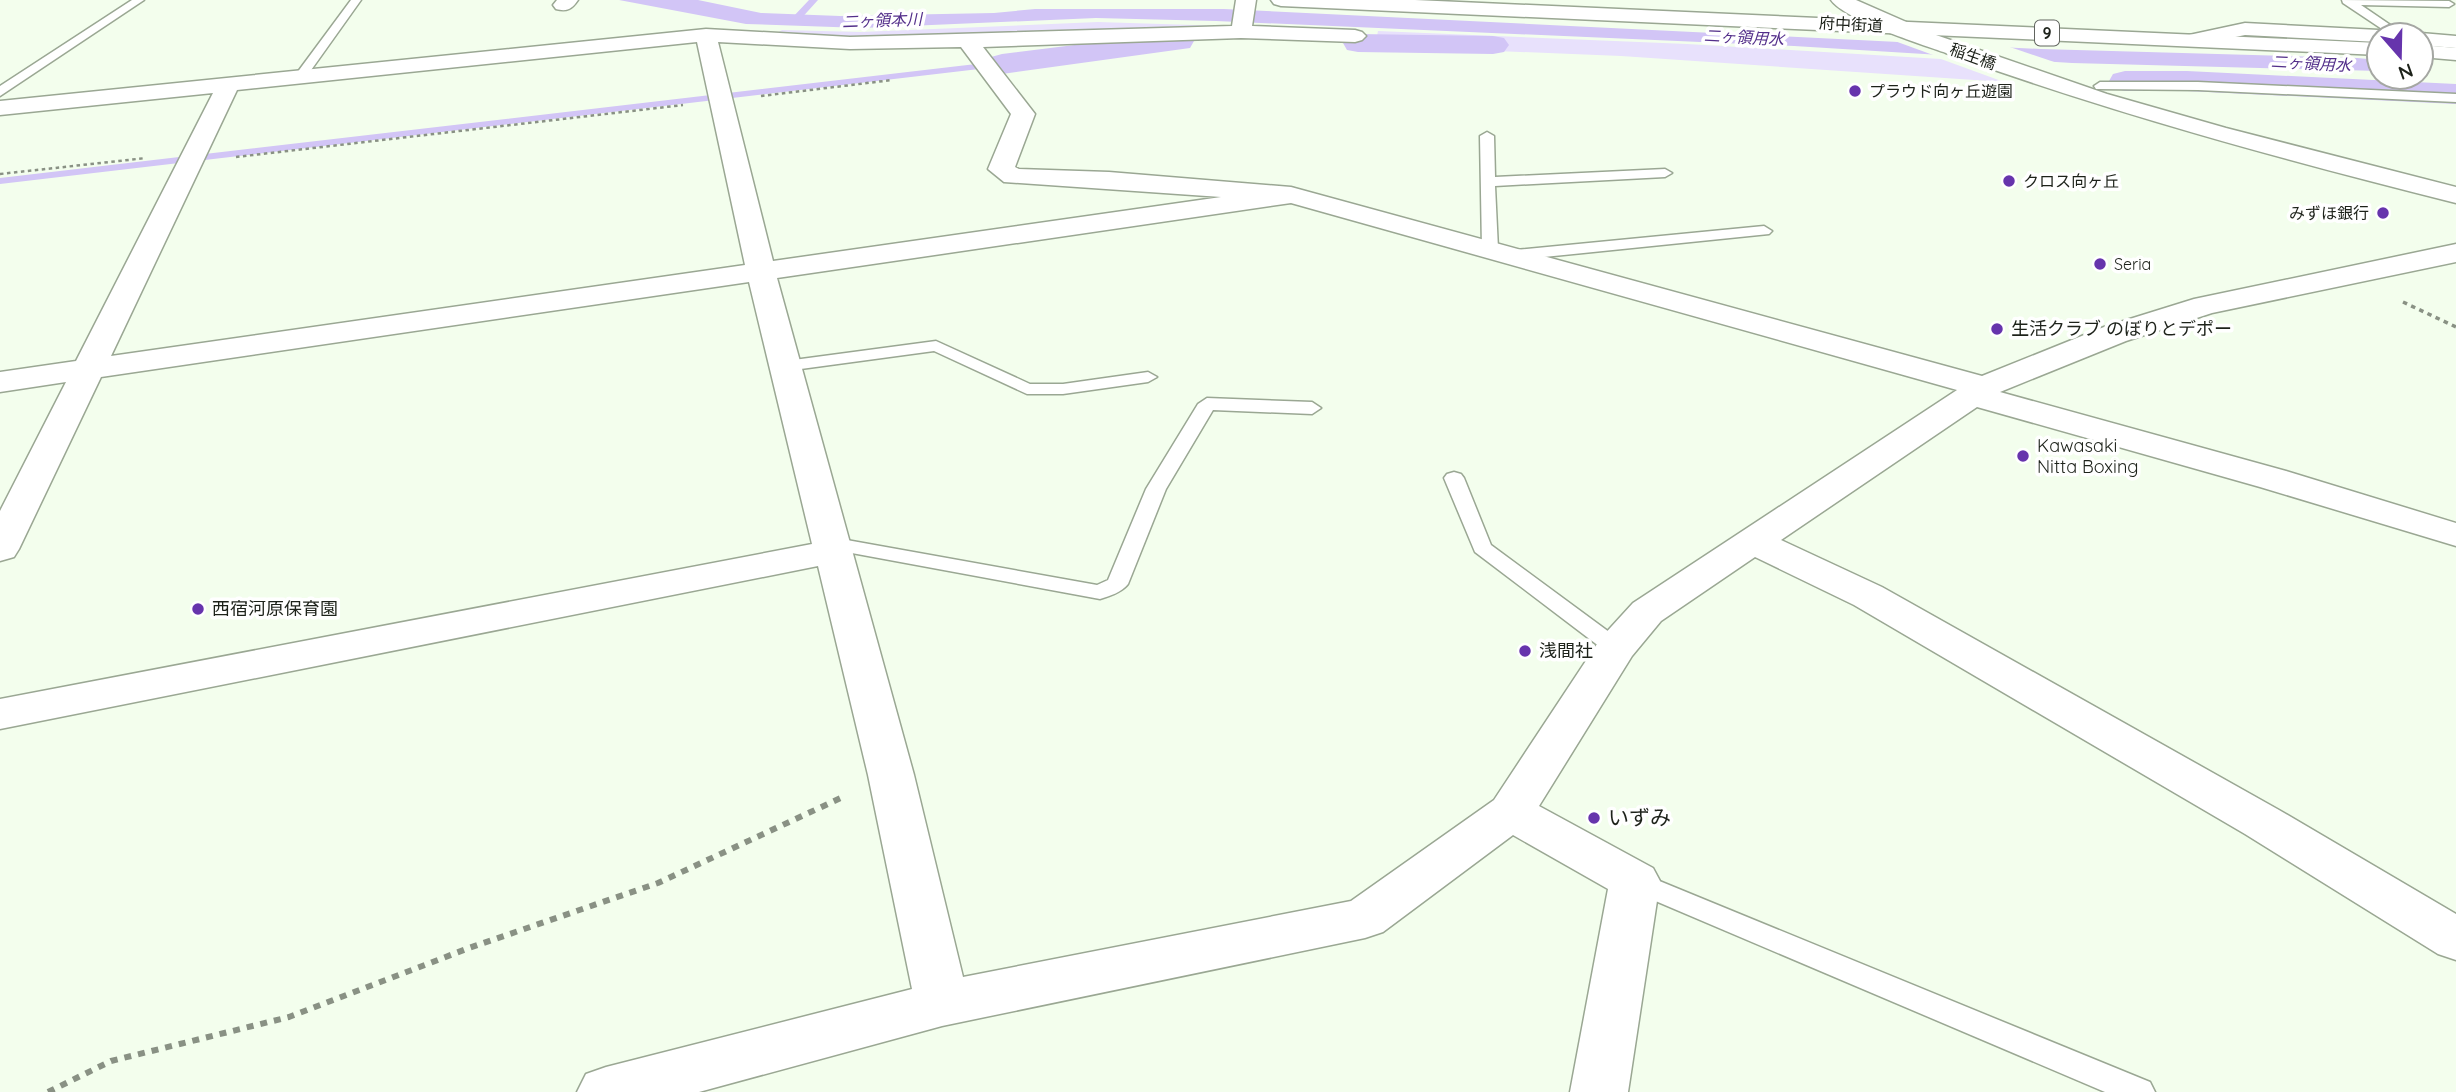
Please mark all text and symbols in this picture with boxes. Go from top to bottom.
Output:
water label: 二ヶ領本川 [842,9,924,31]
street label: 府中街道 [1819,12,1883,36]
road number: 9 [2035,20,2059,46]
north arrow [2365,21,2435,91]
water label: 二ヶ領用水 [1704,25,1786,49]
street label: 稲生橋 [1947,38,1999,74]
water label: 二ヶ領用水 [2271,51,2353,75]
text: N [2395,58,2416,86]
place label: プラウド向ヶ丘遊園 [1869,81,2013,101]
marker: プラウド向ヶ丘遊園 [1847,83,1863,99]
place label: クロス向ヶ丘 [2023,171,2119,191]
marker: クロス向ヶ丘 [2001,173,2017,189]
place label: みずほ銀行 [2289,203,2369,223]
marker: みずほ銀行 [2375,205,2391,221]
place label: Seria [2114,254,2151,274]
marker: Seria [2092,256,2108,272]
place label: 生活クラブ のぼりとデポー [2011,317,2232,340]
marker: 生活クラブ のぼりとデポー [1989,321,2005,337]
place label: Kawasaki Nitta Boxing [2037,434,2139,478]
marker: Kawasaki Nitta Boxing [2015,448,2031,464]
place label: 西宿河原保育園 [212,597,338,620]
marker: 西宿河原保育園 [190,601,206,617]
place label: 浅間社 [1539,639,1593,662]
marker: 浅間社 [1517,643,1533,659]
place label: いずみ [1608,804,1671,830]
marker: いずみ [1586,810,1602,826]

